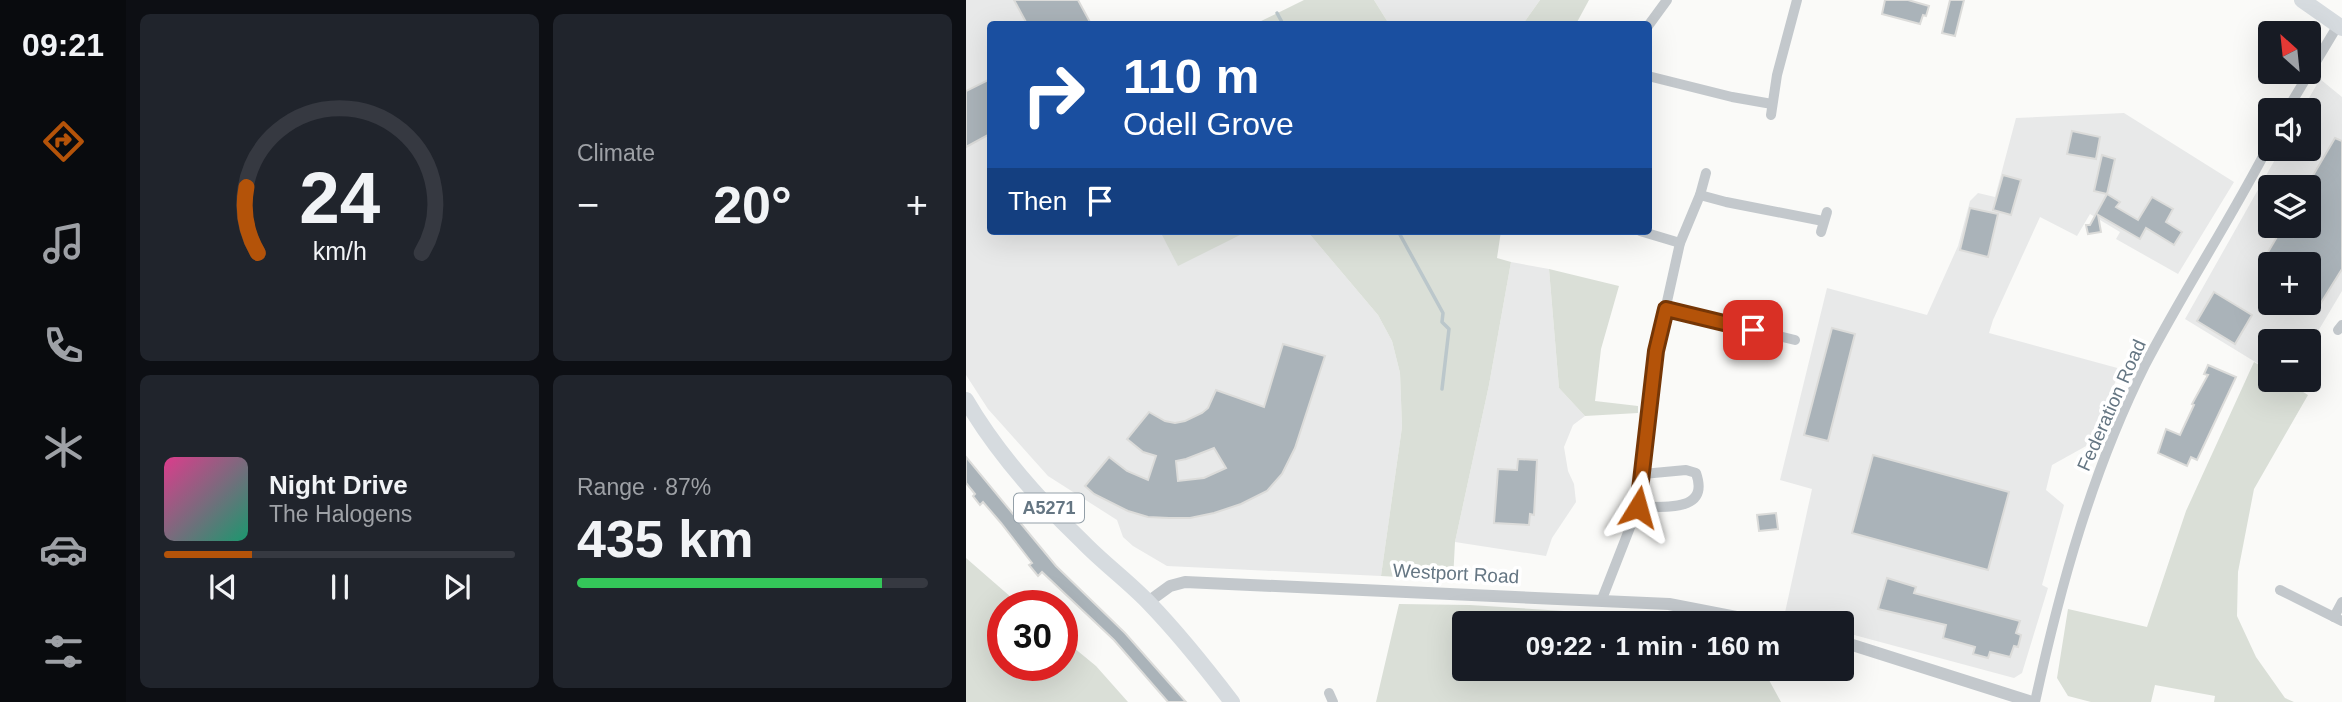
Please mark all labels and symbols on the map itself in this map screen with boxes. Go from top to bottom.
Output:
north arrow [2258,21,2320,84]
pin [1723,300,1783,360]
street label: Federation Road [2073,336,2150,474]
position arrow [1601,470,1675,544]
road number: A5271 [1014,494,1084,522]
street label: Westport Road [1392,560,1520,587]
speed limit sign: 30 [987,590,1078,681]

